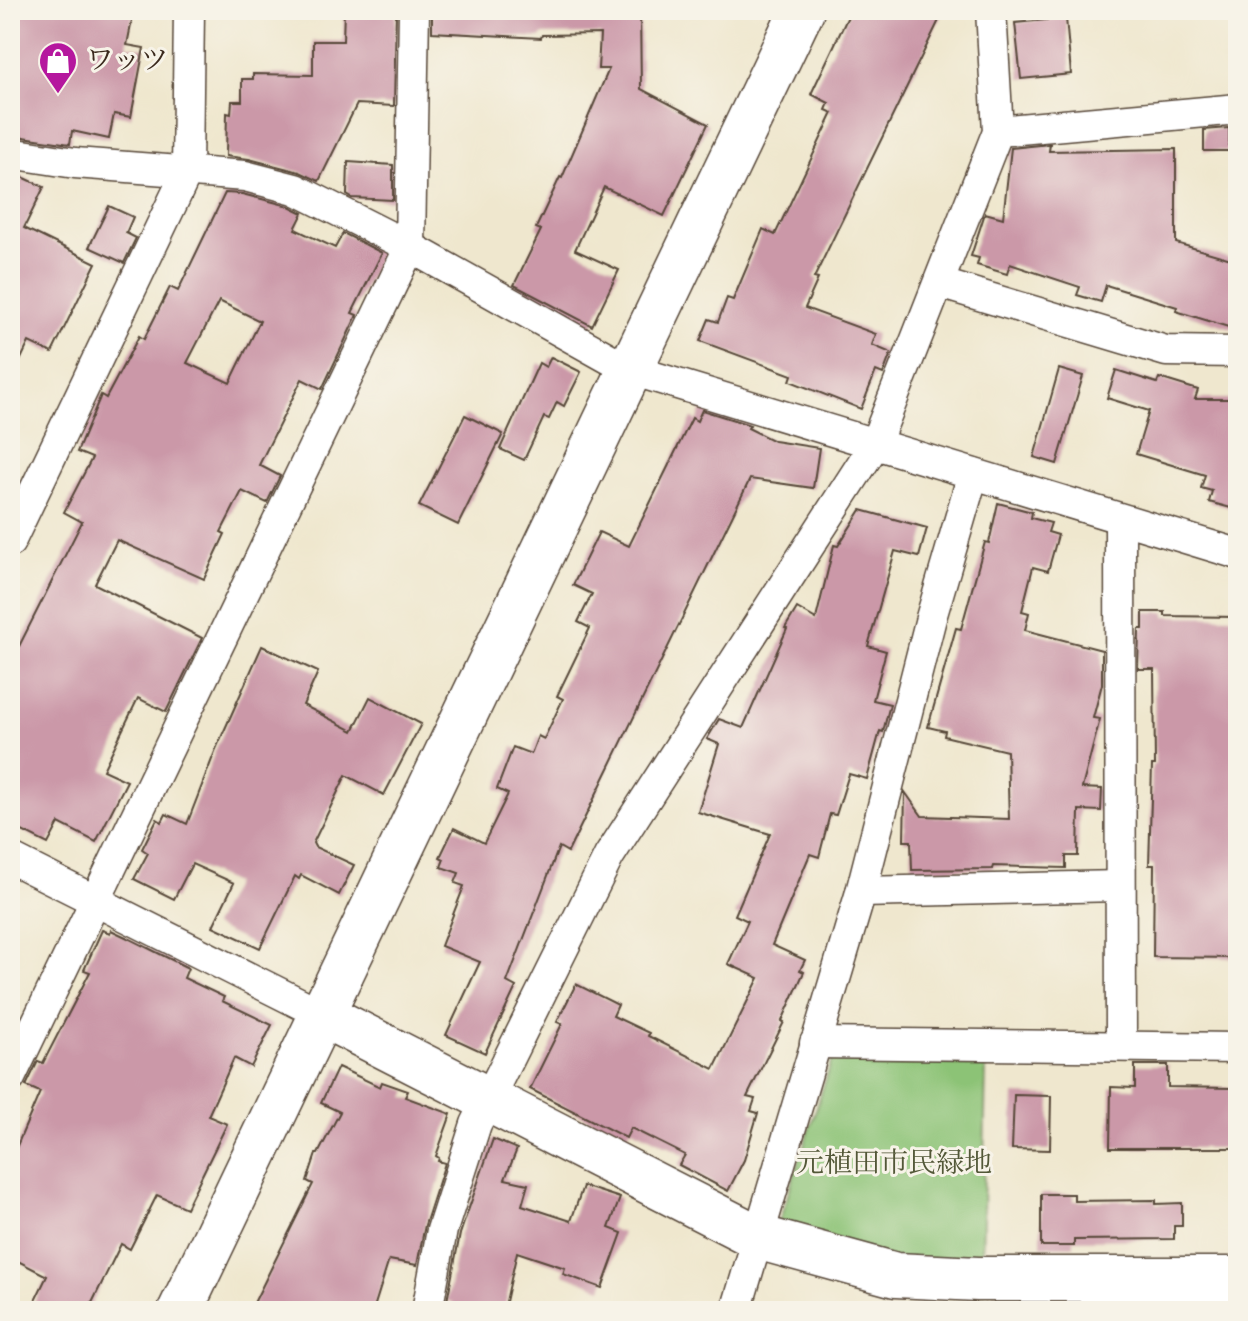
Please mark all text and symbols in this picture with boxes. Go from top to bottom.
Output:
shop icon: ワッツ [37,40,79,95]
place label: ワッツ [86,42,169,81]
park label: 元植田市民緑地 [796,1145,992,1184]

